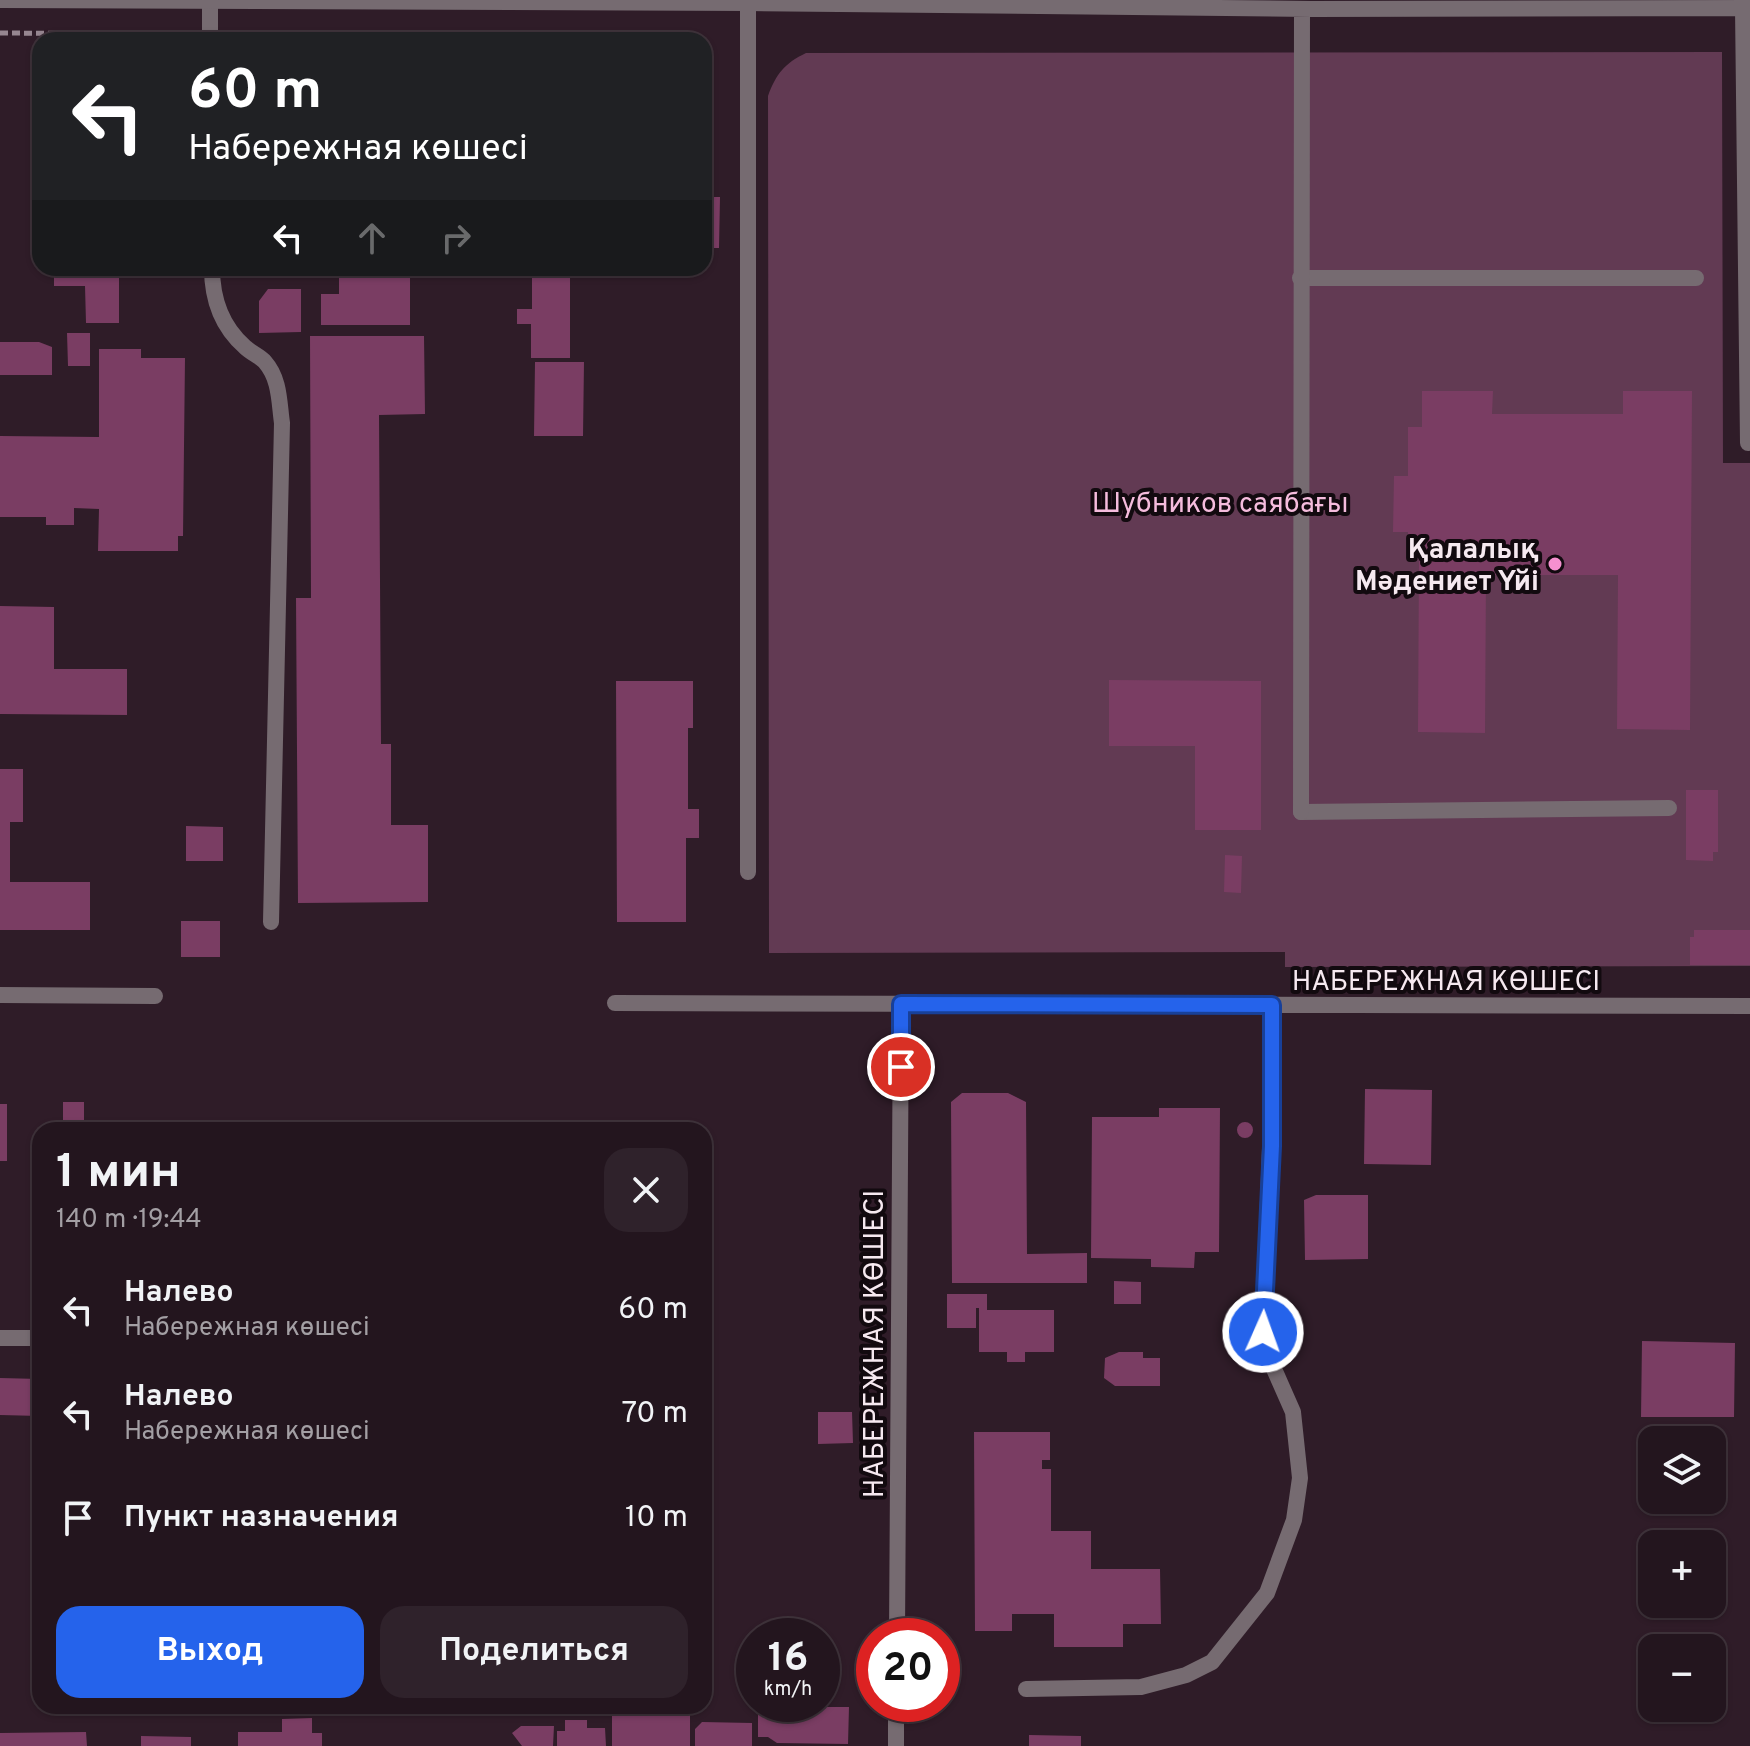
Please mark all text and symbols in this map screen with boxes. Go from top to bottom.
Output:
text: 60 m [188,58,322,128]
icon: left [56,64,160,168]
text: Набережная көшесі [188,127,528,173]
icon: left [266,216,310,260]
icon: ahead [350,216,394,260]
icon: right [434,216,478,260]
park label: Шубников саябағы [1092,487,1348,523]
place label: Қалалық Мәдениет Үйі [1355,533,1539,601]
marker: Қалалық Мәдениет Үйі [1546,555,1564,573]
street label: НАБЕРЕЖНАЯ КӨШЕСІ [1292,965,1600,1001]
pin [867,1033,935,1101]
icon: arrive [879,1045,923,1089]
text: 1 мин [56,1144,181,1204]
button: close [604,1148,688,1232]
street label: НАБЕРЕЖНАЯ КӨШЕСІ [858,1190,894,1498]
text: 140 m · 19:44 [56,1204,202,1237]
text: Налево [124,1275,233,1312]
icon: left [56,1288,100,1332]
position arrow [1221,1290,1305,1374]
text: 60 m [618,1292,688,1329]
text: Набережная көшесі [124,1312,370,1345]
text: Налево [124,1379,233,1416]
icon: left [56,1392,100,1436]
text: 70 m [622,1396,688,1433]
text: Набережная көшесі [124,1416,370,1449]
map controls [1638,1426,1726,1722]
button: layers [1638,1426,1726,1514]
icon: arrive [56,1496,100,1540]
text: Пункт назначения [124,1500,398,1537]
text: 10 m [625,1500,688,1537]
button: + [1638,1530,1726,1618]
button: Выход [56,1606,364,1698]
button: Поделиться [380,1606,688,1698]
speed limit sign: 20 [856,1618,960,1722]
button: − [1638,1634,1726,1722]
text: 16 [768,1635,808,1685]
text: km/h [764,1677,812,1703]

